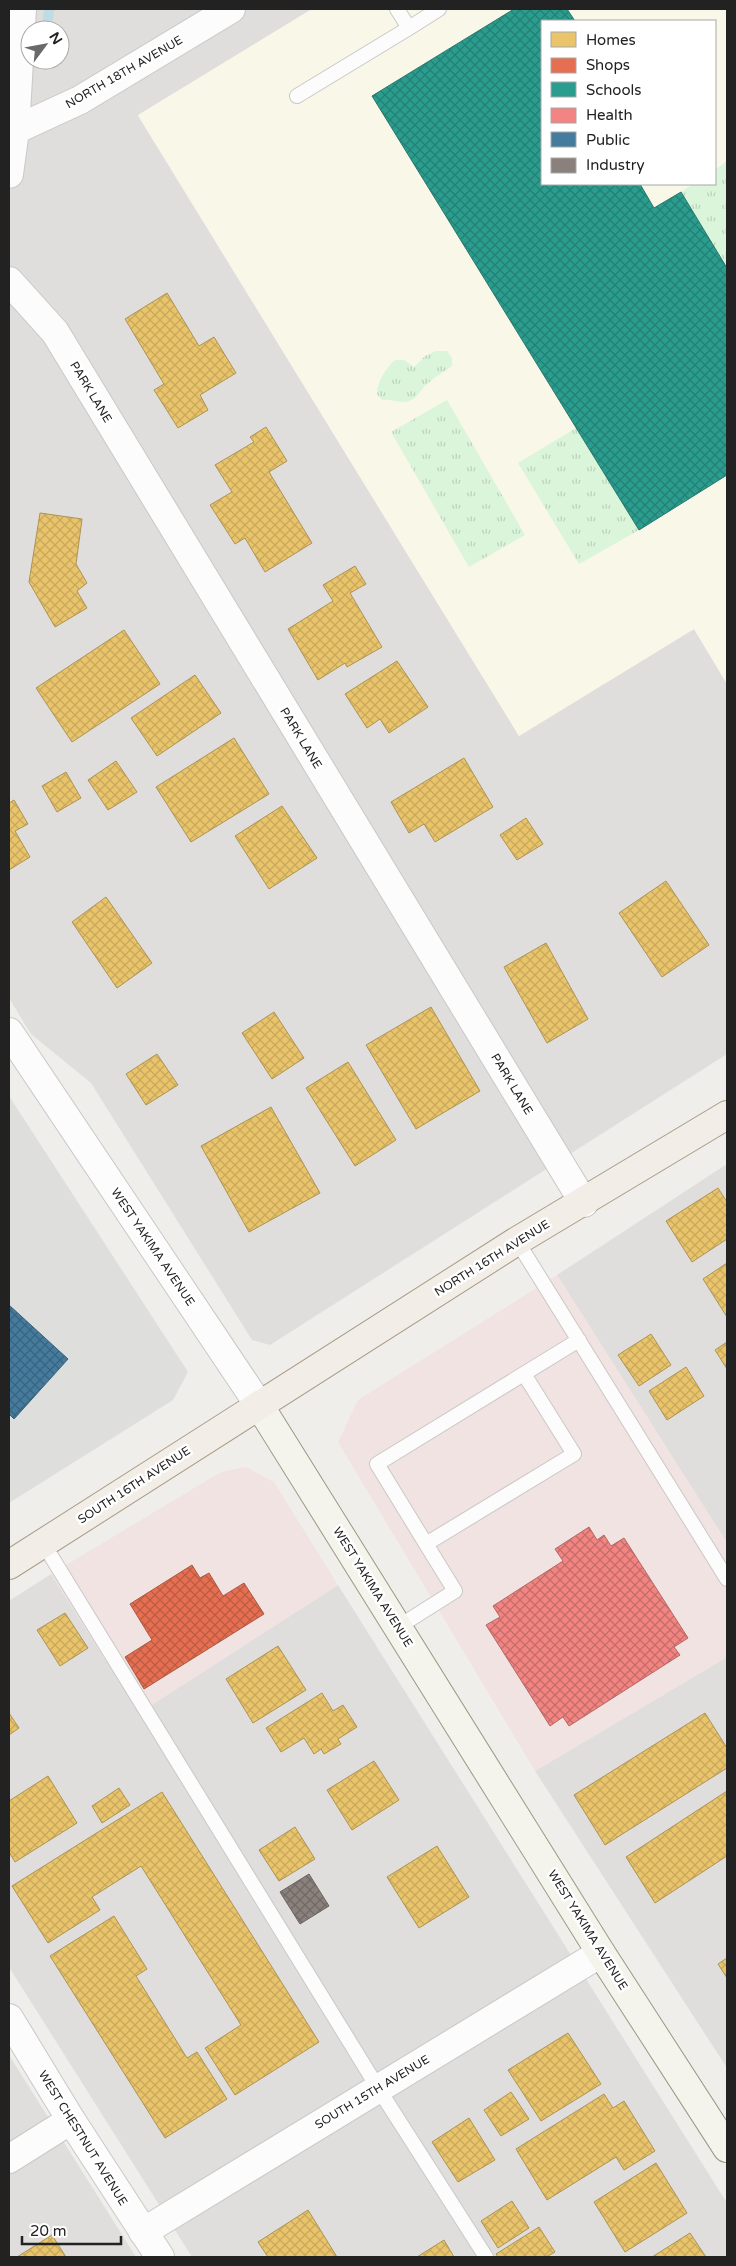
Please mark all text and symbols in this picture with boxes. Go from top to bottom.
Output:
north arrow [20,20,70,70]
legend [541,20,716,185]
text: N [45,29,66,48]
text: Homes [586,31,636,49]
street label: NORTH 18TH AVENUE [63,33,185,111]
text: Shops [586,56,630,74]
text: Schools [586,81,642,99]
text: Health [586,106,633,124]
text: Public [586,131,630,149]
text: Industry [586,156,645,174]
street label: PARK LANE [67,359,115,426]
street label: PARK LANE [277,705,325,772]
street label: PARK LANE [488,1051,536,1118]
street label: WEST YAKIMA AVENUE [108,1185,198,1309]
street label: NORTH 16TH AVENUE [432,1217,552,1299]
street label: SOUTH 16TH AVENUE [75,1443,193,1527]
street label: WEST YAKIMA AVENUE [330,1524,416,1650]
street label: WEST YAKIMA AVENUE [545,1867,631,1993]
street label: SOUTH 15TH AVENUE [312,2052,432,2132]
street label: WEST CHESTNUT AVENUE [36,2068,131,2208]
scale bar [22,2214,121,2246]
text: 20 m [30,2222,67,2240]

